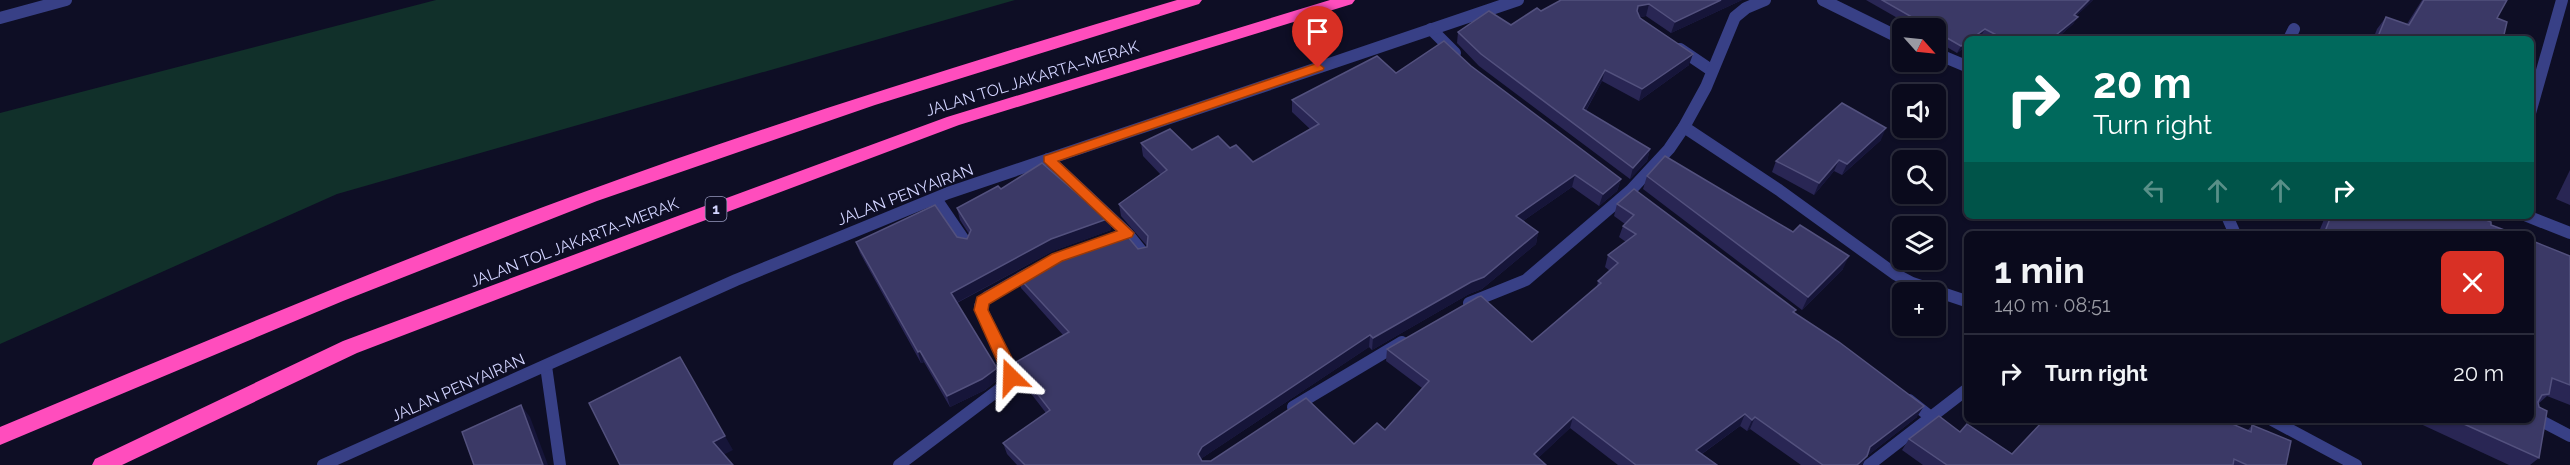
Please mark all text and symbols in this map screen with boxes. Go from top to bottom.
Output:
pin [1292,6,1343,68]
icon: arrive [1301,15,1334,48]
north arrow [1892,18,1946,72]
map controls [1892,18,1946,336]
street label: JALAN TOL JAKARTA–MERAK [923,37,1142,120]
text: 20 m [2093,59,2192,108]
icon: right [1994,60,2072,138]
button: sound [1892,84,1946,138]
text: Turn right [2093,109,2212,140]
button: search [1892,150,1946,204]
street label: JALAN PENYAIRAN [834,160,976,229]
icon: left [2138,174,2171,207]
icon: ahead [2201,174,2234,207]
icon: ahead [2264,174,2297,207]
icon: right [2327,174,2360,207]
street label: JALAN TOL JAKARTA–MERAK [467,194,682,291]
road number: 1 [706,197,726,221]
button: layers [1892,216,1946,270]
text: 1 min [1994,249,2085,291]
button: close [2441,251,2504,314]
button: + [1892,282,1946,336]
text: 140 m · 08:51 [1994,293,2111,317]
position arrow [979,345,1043,409]
street label: JALAN PENYAIRAN [388,349,528,425]
icon: right [1994,357,2027,390]
text: Turn right [2045,360,2148,386]
text: 20 m [2453,360,2504,386]

